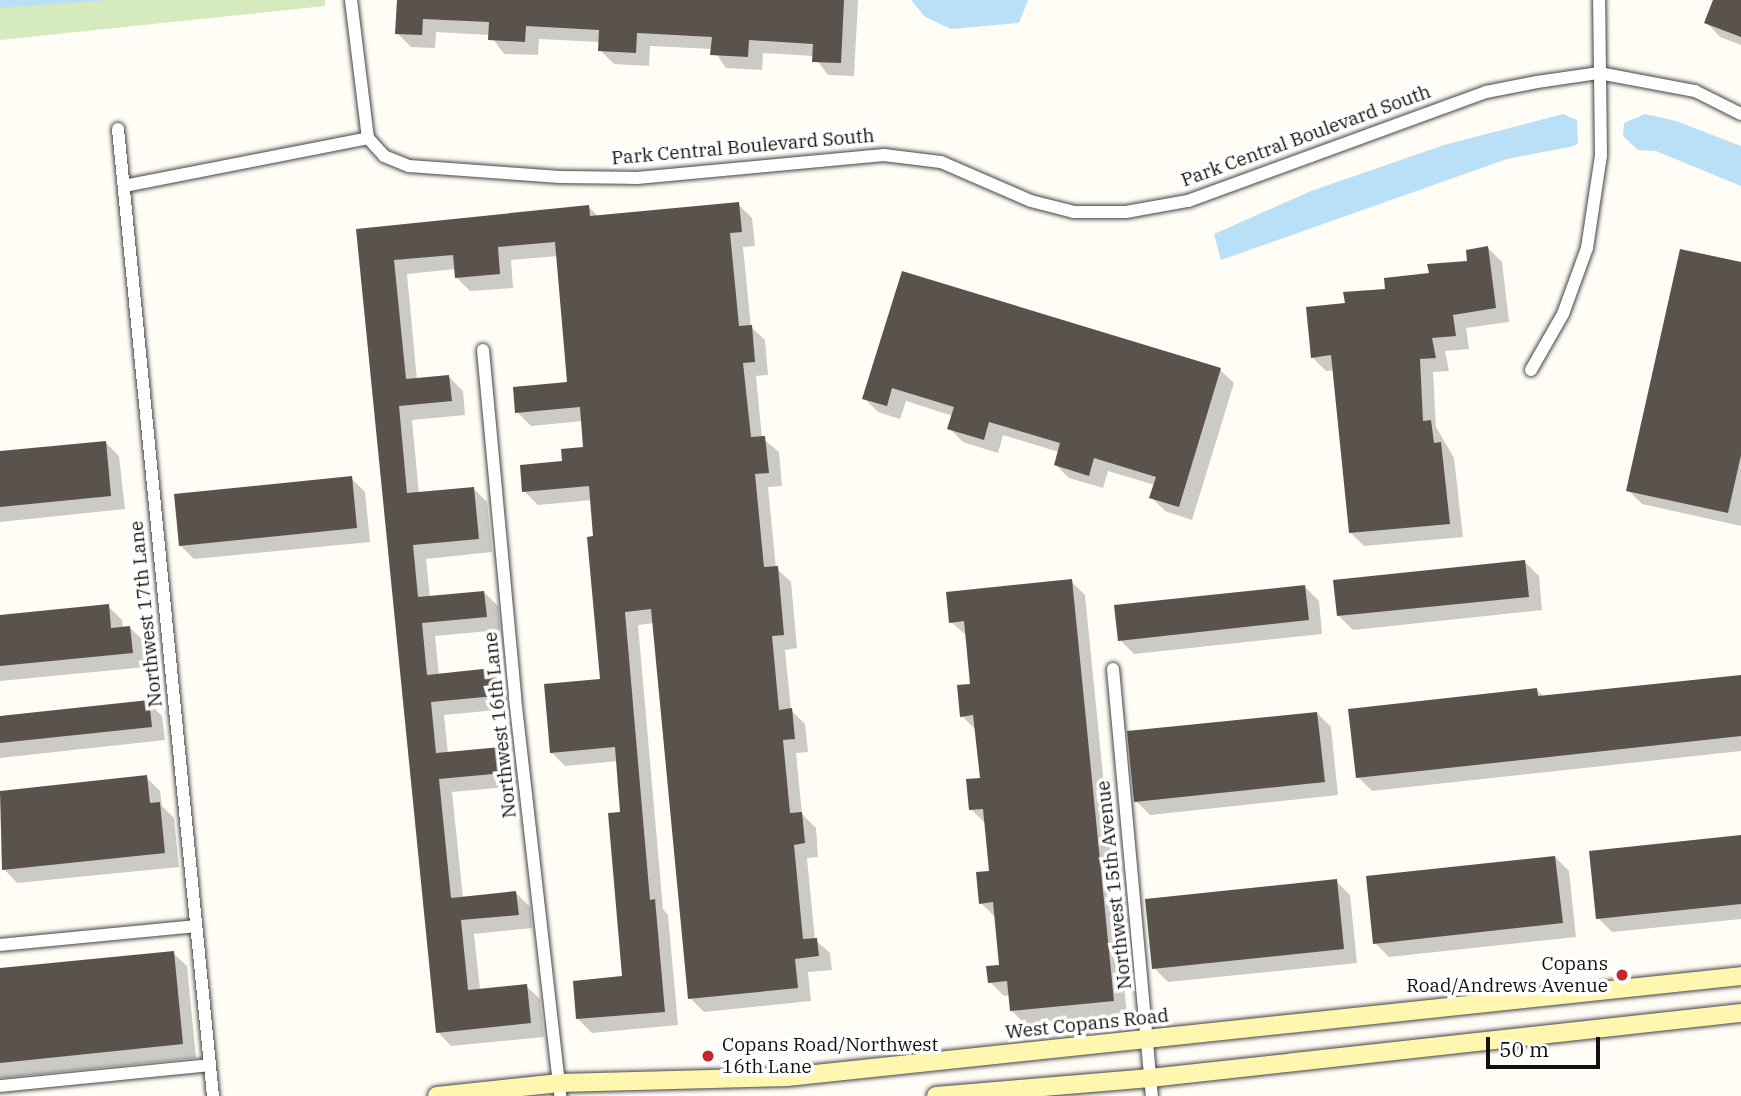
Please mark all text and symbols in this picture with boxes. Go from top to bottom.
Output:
street label: Park Central Boulevard South [1178,80,1434,192]
street label: Park Central Boulevard South [611,124,875,170]
street label: Northwest 17th Lane [125,520,167,708]
street label: Northwest 16th Lane [479,631,521,819]
street label: Northwest 15th Avenue [1092,779,1136,991]
place label: Copans Road/Andrews Avenue [1406,953,1608,997]
marker: Copans Road/Andrews Avenue [1614,967,1630,983]
street label: West Copans Road [1004,1004,1170,1044]
scale bar [1489,1023,1603,1066]
place label: Copans Road/Northwest 16th Lane [722,1034,938,1078]
text: 50 m [1499,1035,1549,1063]
marker: Copans Road/Northwest 16th Lane [700,1048,716,1064]

